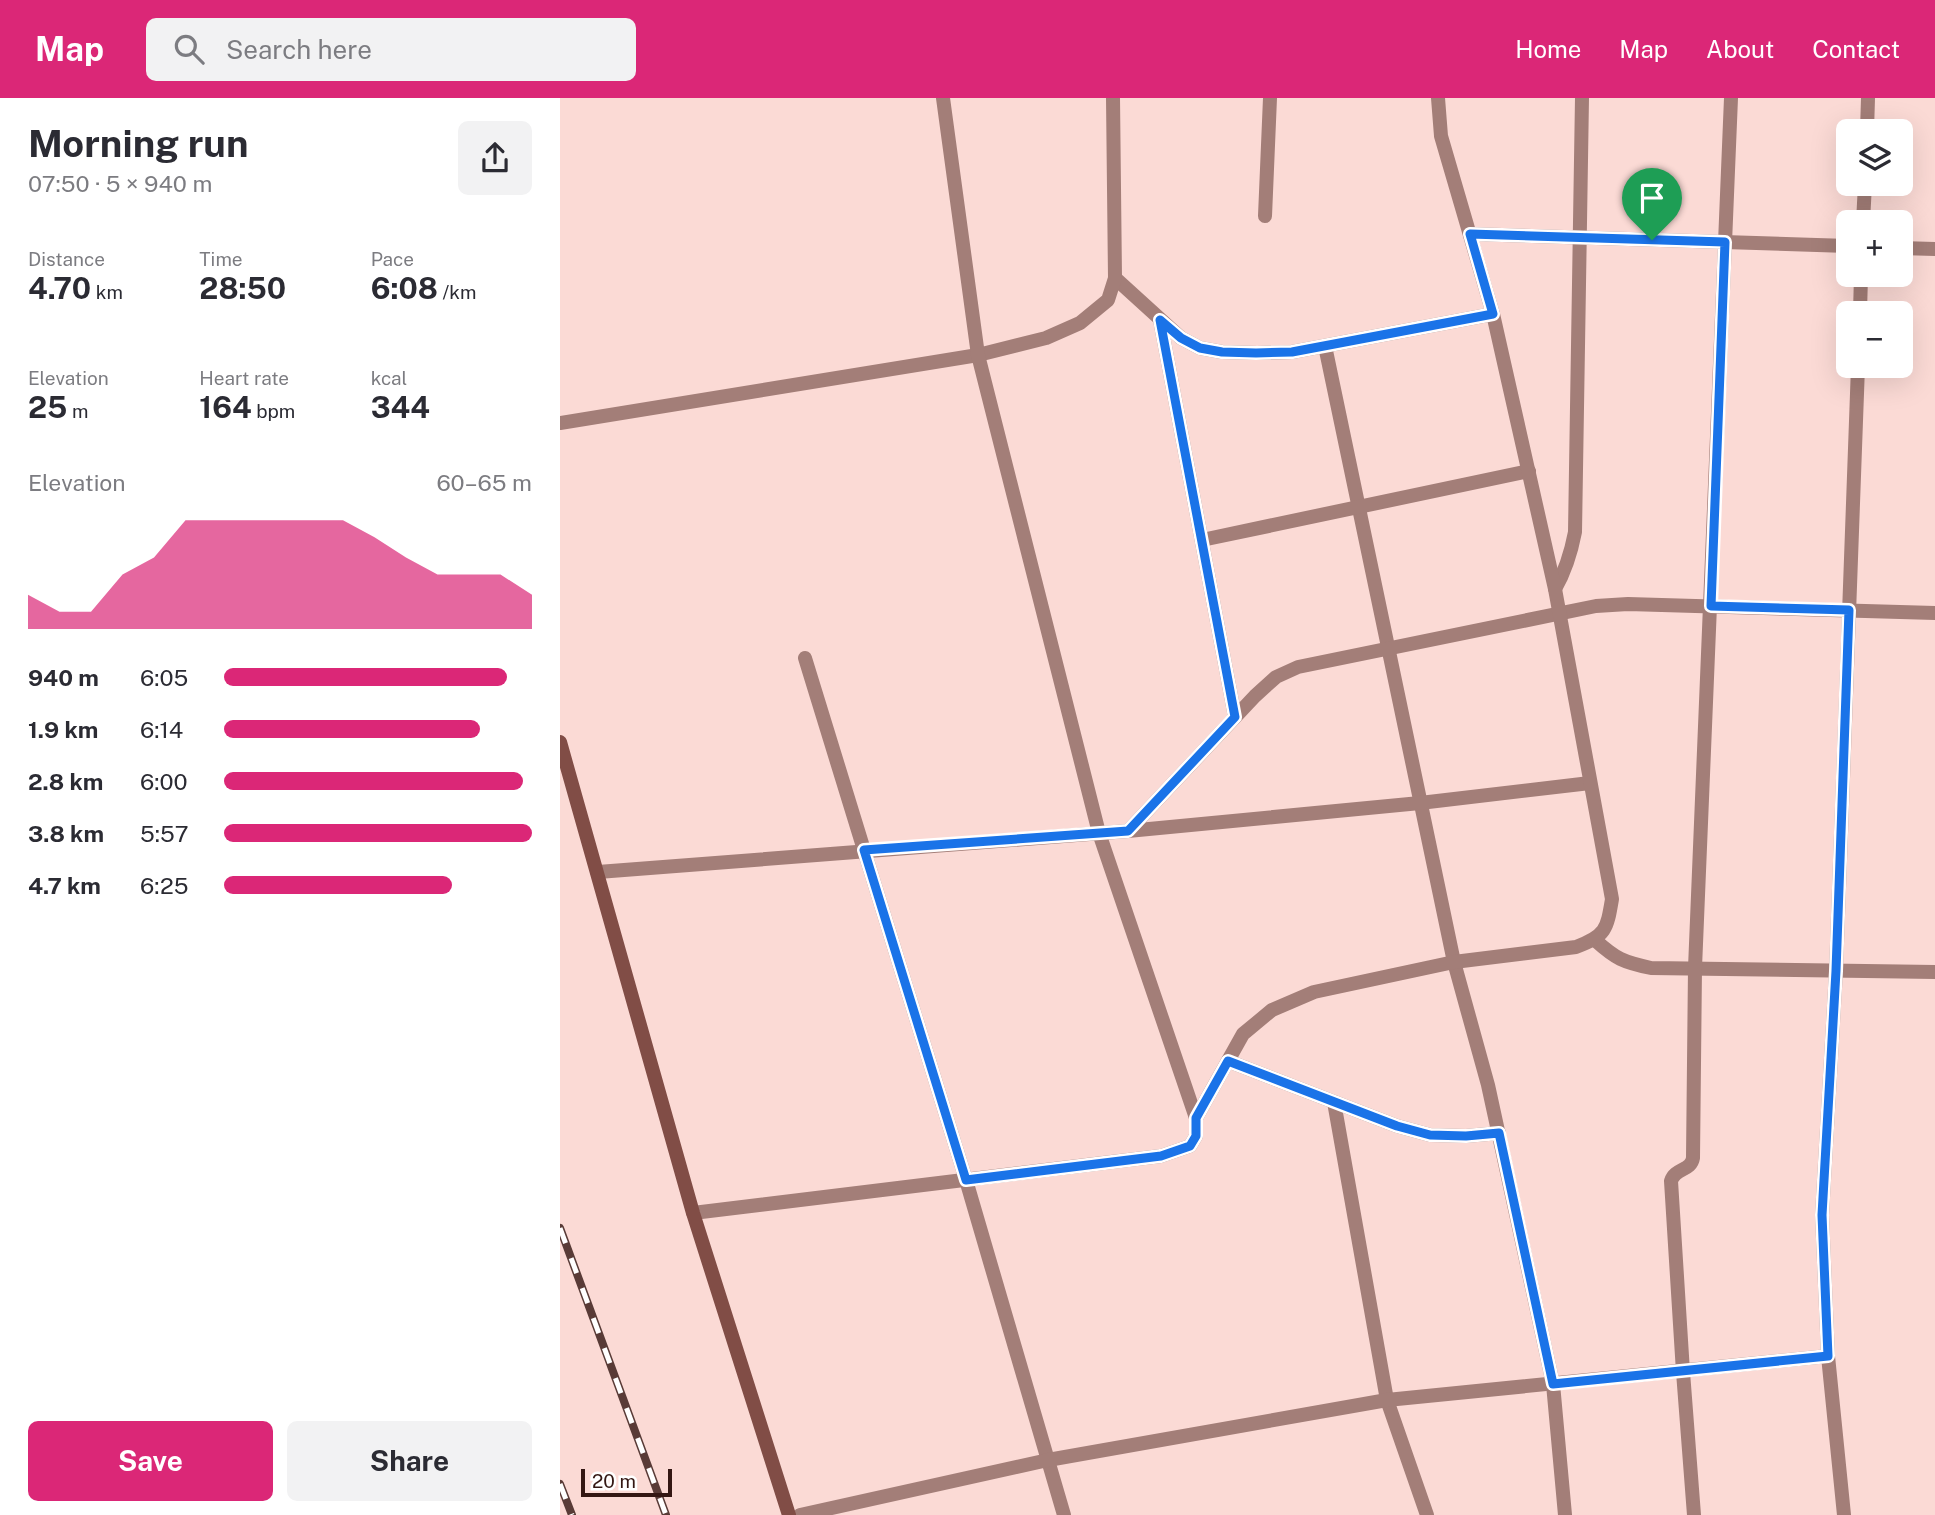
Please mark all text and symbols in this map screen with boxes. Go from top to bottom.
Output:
search box [146,18,636,81]
text: Map [35,30,104,68]
icon: search [170,30,208,68]
text: Search here [226,34,372,65]
text: Home [1515,35,1581,63]
text: Map [1619,35,1668,63]
text: About [1706,35,1774,63]
text: Contact [1812,35,1900,63]
map controls [1836,119,1913,378]
button: layers [1836,119,1913,196]
text: Morning run [28,121,249,166]
button: share [458,121,532,195]
pin [1622,168,1682,240]
text: 07:50 · 5 × 940 m [28,170,212,197]
icon: arrive [1633,179,1671,217]
button: + [1836,210,1913,287]
text: Distance [28,248,105,270]
text: Time [199,248,243,270]
text: Pace [371,248,414,270]
text: 4.70 [28,270,91,306]
text: 28:50 [199,270,286,306]
text: 6:08 [371,270,438,306]
text: km [91,281,123,303]
text: /km [438,281,476,303]
button: − [1836,301,1913,378]
text: Elevation [28,367,109,389]
text: Heart rate [199,367,289,389]
text: kcal [371,367,407,389]
text: 25 [28,389,67,425]
text: 164 [199,389,252,425]
text: 344 [371,389,430,425]
text: m [67,400,88,422]
text: bpm [252,400,295,422]
text: Elevation [28,469,126,496]
text: 60–65 m [436,469,532,496]
text: 940 m [28,664,99,691]
text: 6:05 [140,664,188,691]
text: 1.9 km [28,716,98,743]
text: 6:14 [140,716,183,743]
text: 2.8 km [28,768,103,795]
text: 6:00 [140,768,188,795]
text: 3.8 km [28,820,104,847]
text: 5:57 [140,820,188,847]
text: 4.7 km [28,872,101,899]
text: 6:25 [140,872,188,899]
button: Save [28,1421,273,1501]
button: Share [287,1421,532,1501]
scale bar [581,1466,672,1498]
text: 20 m [592,1470,636,1492]

